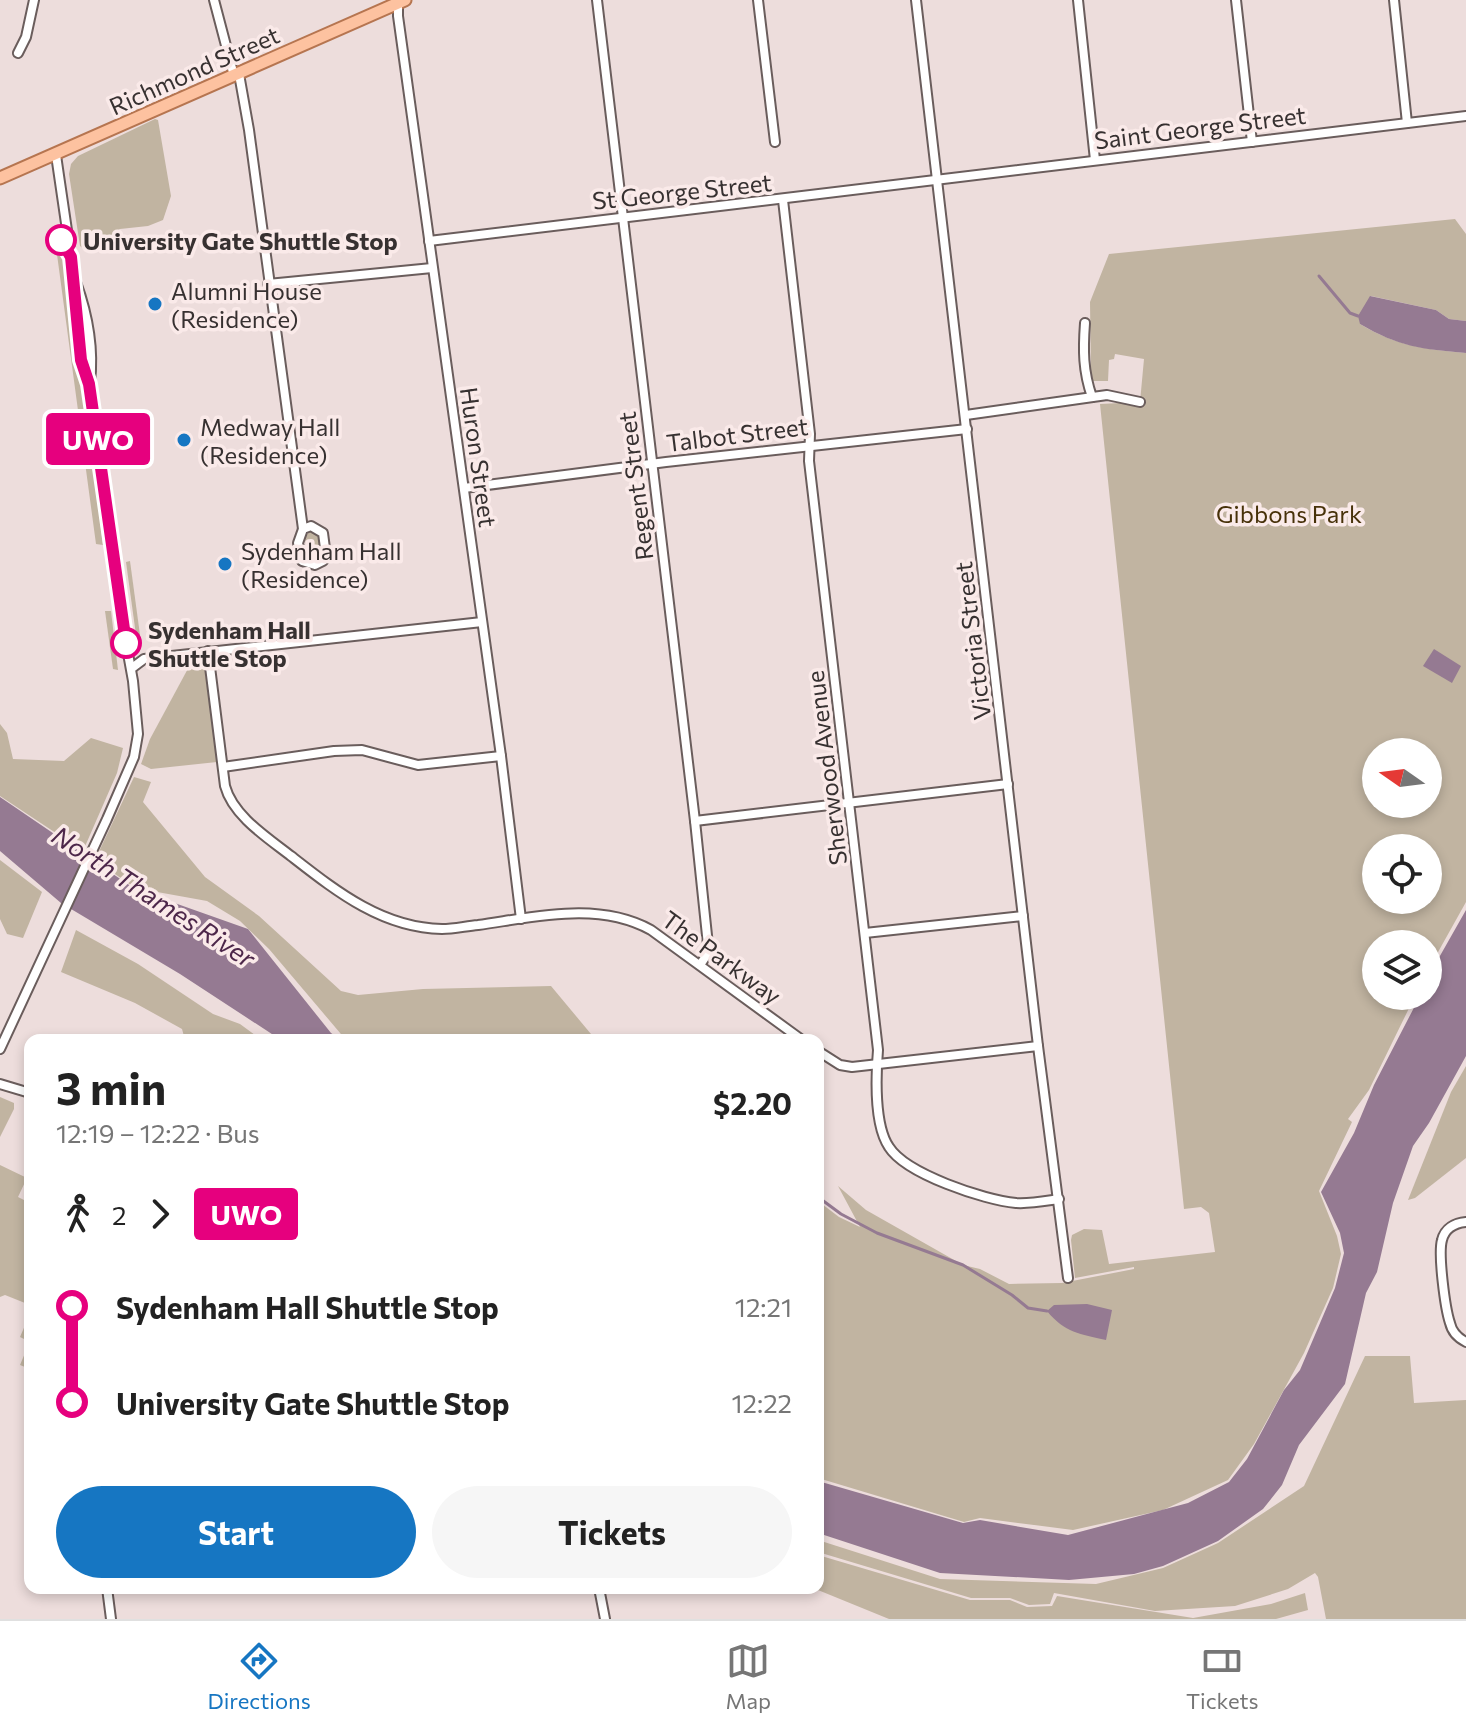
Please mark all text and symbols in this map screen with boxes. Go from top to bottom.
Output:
street label: Richmond Street [104,19,284,121]
street label: Saint George Street [1093,100,1308,154]
street label: St George Street [591,167,773,215]
marker: University Gate Shuttle Stop [46,225,76,255]
place label: University Gate Shuttle Stop [83,226,398,255]
place label: Alumni House (Residence) [171,276,322,333]
marker: Alumni House (Residence) [146,295,164,313]
street label: Huron Street [455,385,503,529]
street label: Regent Street [611,410,658,562]
street label: Talbot Street [664,411,810,457]
place label: Medway Hall (Residence) [200,412,340,469]
line badge: UWO [52,413,144,465]
text: UWO [62,422,134,456]
marker: Medway Hall (Residence) [175,431,193,449]
park label: Gibbons Park [1216,499,1362,528]
place label: Sydenham Hall (Residence) [241,536,402,593]
marker: Sydenham Hall (Residence) [216,555,234,573]
street label: Victoria Street [948,560,996,722]
place label: Sydenham Hall Shuttle Stop [148,615,311,672]
marker: Sydenham Hall Shuttle Stop [111,628,141,658]
street label: Sherwood Avenue [800,669,852,867]
north arrow [1362,738,1442,818]
map controls [1362,738,1442,1010]
water label: North Thames River [47,819,263,974]
button: locate [1362,834,1442,914]
street label: The Parkway [657,904,787,1010]
button: layers [1362,930,1442,1010]
text: 3 min [56,1060,166,1114]
text: $2.20 [713,1084,792,1121]
text: 12:19 – 12:22 · Bus [56,1117,260,1148]
icon: walk [56,1192,100,1236]
icon: forward [138,1192,182,1236]
text: UWO [210,1197,282,1231]
text: 2 [112,1199,126,1230]
text: Sydenham Hall Shuttle Stop [116,1288,499,1325]
text: 12:21 [735,1291,792,1322]
text: University Gate Shuttle Stop [116,1384,509,1421]
text: 12:22 [731,1387,792,1418]
button: Start [56,1486,416,1578]
button: Tickets [432,1486,792,1578]
tab: Directions [207,1639,311,1714]
tab: Map [726,1639,771,1714]
tab: Tickets [1186,1639,1258,1714]

